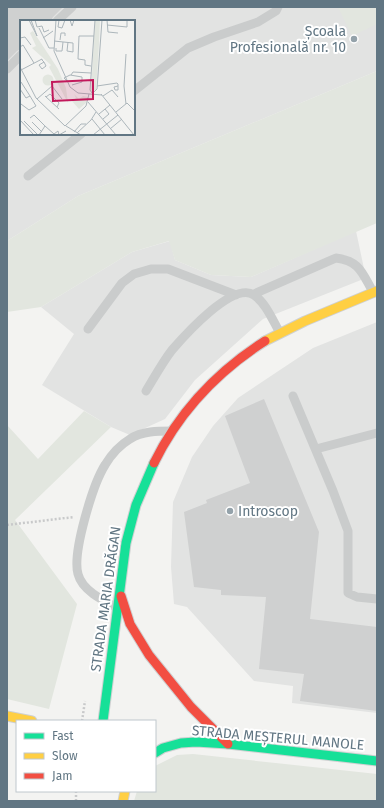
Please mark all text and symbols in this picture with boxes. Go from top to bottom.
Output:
inset map [20,20,135,135]
place label: Școala Profesională nr. 10 [230,23,346,56]
marker: Școala Profesională nr. 10 [349,34,359,44]
place label: Introscop [238,503,298,520]
marker: Introscop [225,506,235,516]
street label: STRADA MARIA DRĂGAN [87,525,125,673]
legend [16,720,156,792]
street label: STRADA MEȘTERUL MANOLE [191,722,365,755]
text: Fast [52,729,74,743]
text: Slow [52,749,78,763]
text: Jam [52,769,72,783]

